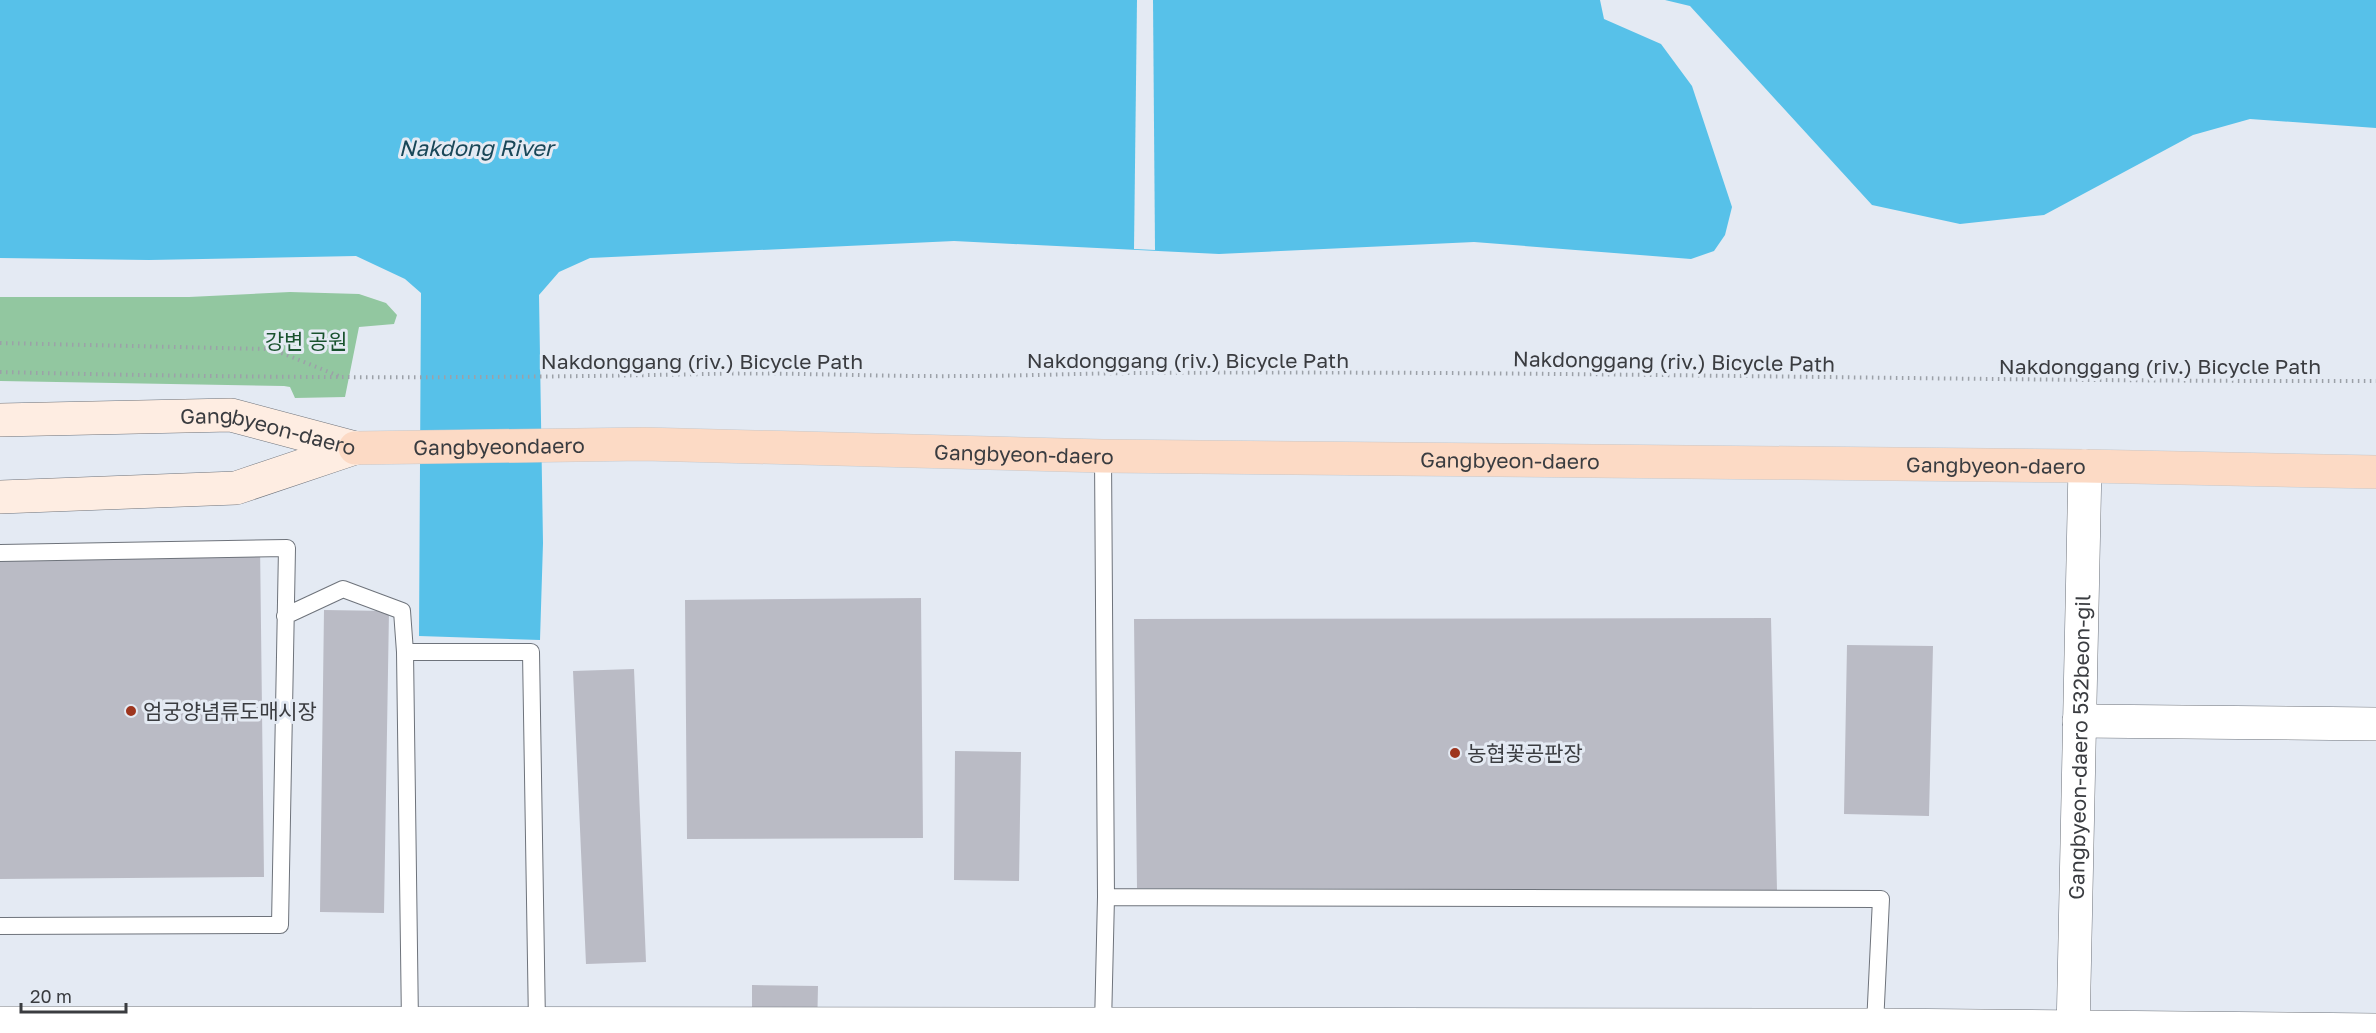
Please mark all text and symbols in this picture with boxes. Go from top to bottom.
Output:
water label: Nakdong River [399,134,557,161]
park label: 강변 공원 [265,328,347,354]
street label: Nakdonggang (riv.) Bicycle Path [1513,345,1835,377]
street label: Nakdonggang (riv.) Bicycle Path [1027,347,1349,373]
street label: Nakdonggang (riv.) Bicycle Path [541,348,863,374]
street label: Nakdonggang (riv.) Bicycle Path [1999,353,2321,379]
street label: Gangbyeon-daero [180,402,359,461]
street label: Gangbyeondaero [413,432,585,460]
street label: Gangbyeon-daero [934,439,1114,469]
street label: Gangbyeon-daero [1420,446,1600,474]
street label: Gangbyeon-daero [1906,451,2086,479]
street label: Gangbyeon-daero 532beon-gil [2063,594,2095,900]
place label: 엄궁양념류도매시장 [143,698,317,724]
marker: 엄궁양념류도매시장 [124,704,138,718]
place label: 농협꽃공판장 [1467,740,1583,766]
marker: 농협꽃공판장 [1448,746,1462,760]
scale bar [21,976,126,1014]
text: 20 m [30,985,72,1007]

